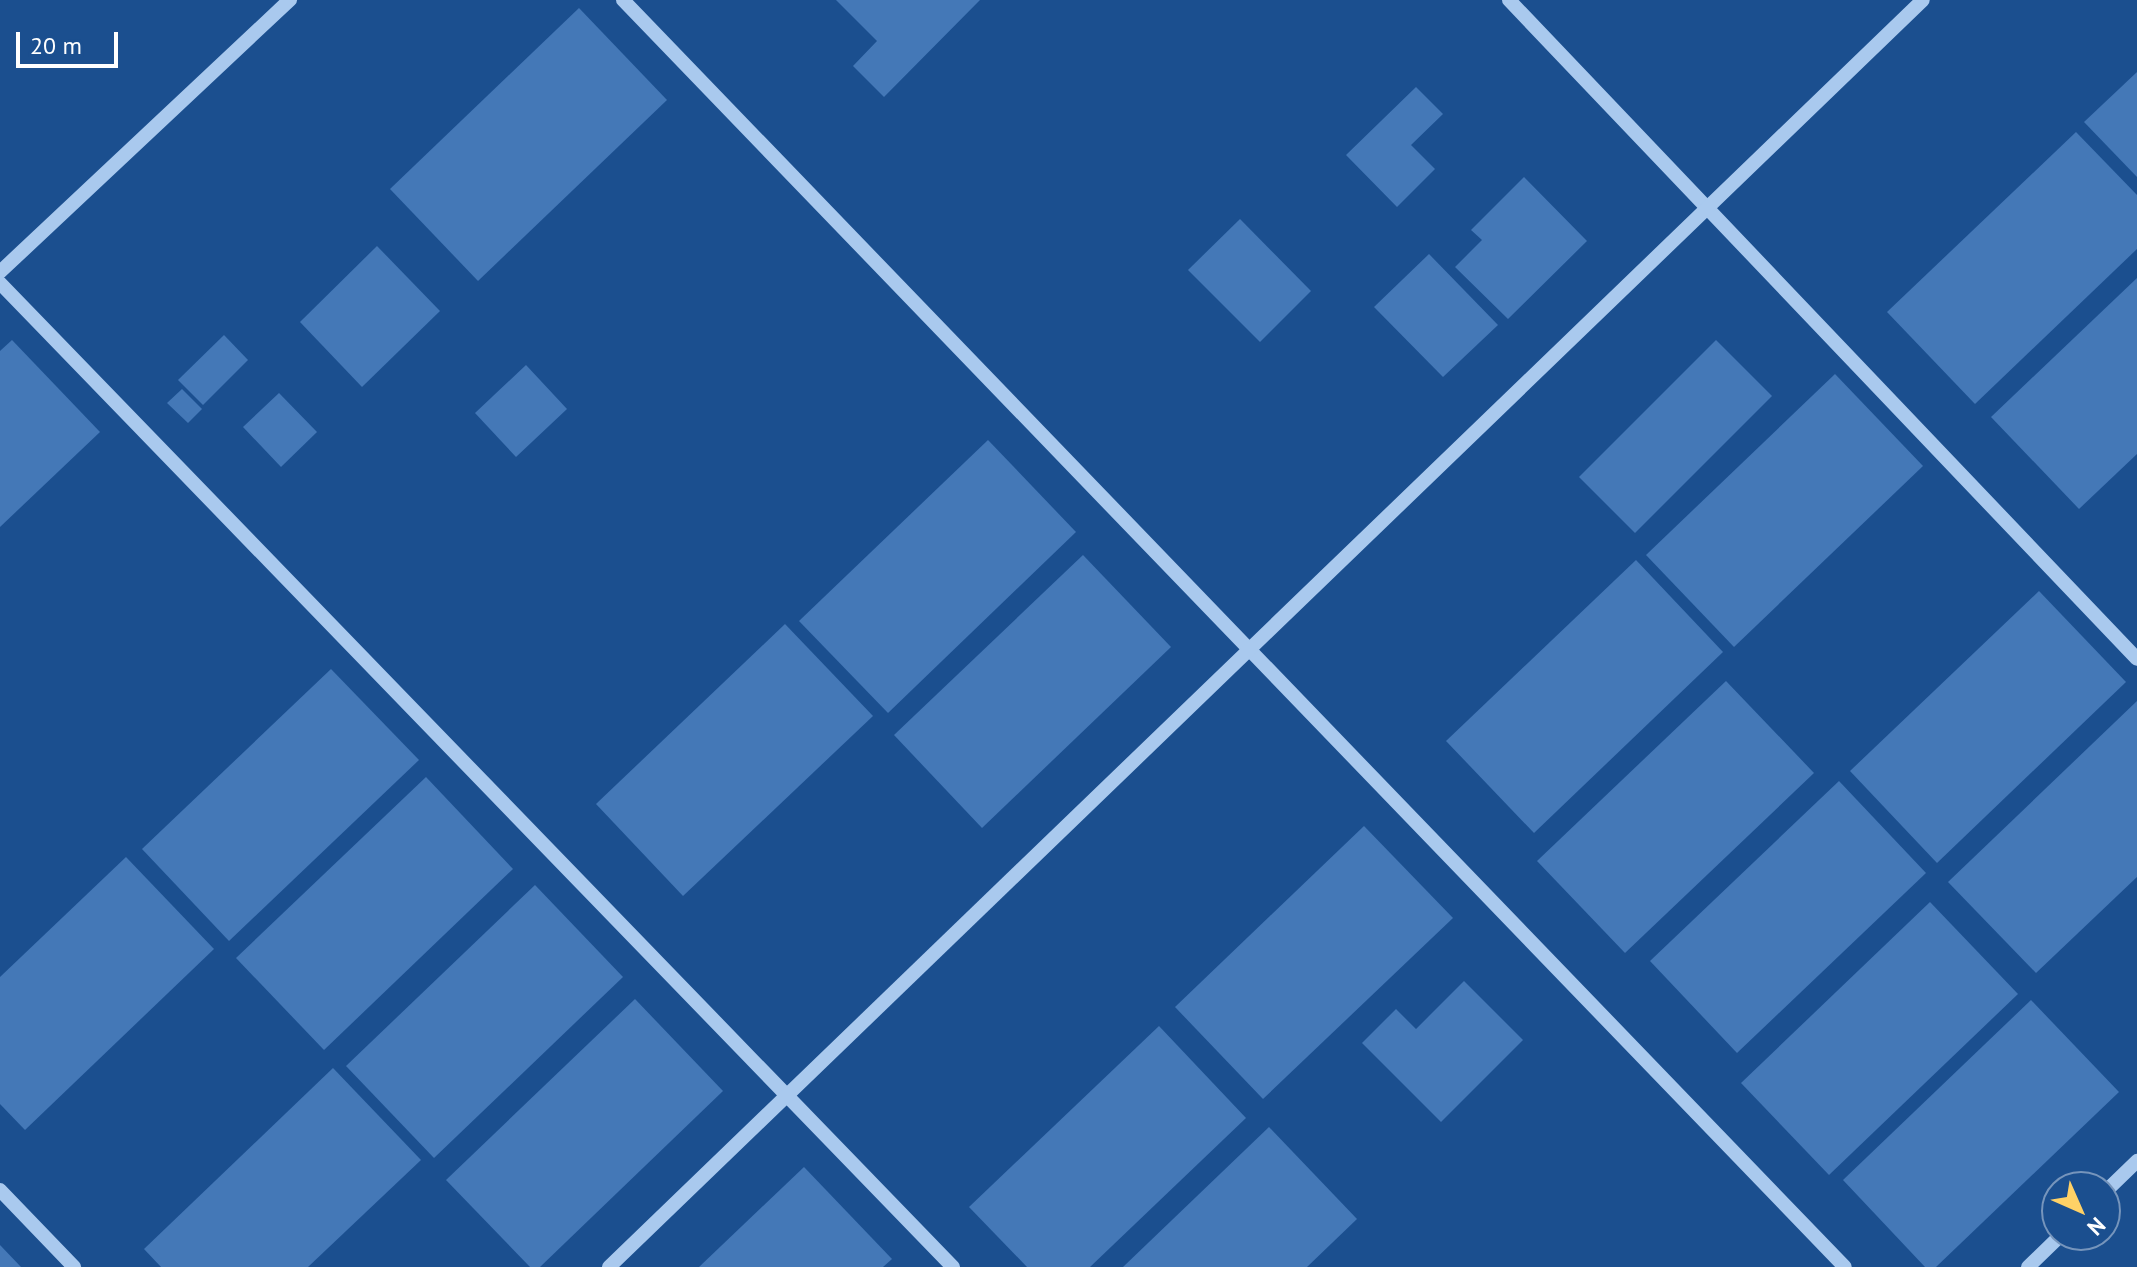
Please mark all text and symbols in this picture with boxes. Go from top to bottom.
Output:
scale bar [20,16,122,66]
text: 20 m [30,30,82,61]
north arrow [2041,1171,2121,1251]
text: N [2082,1212,2112,1242]

